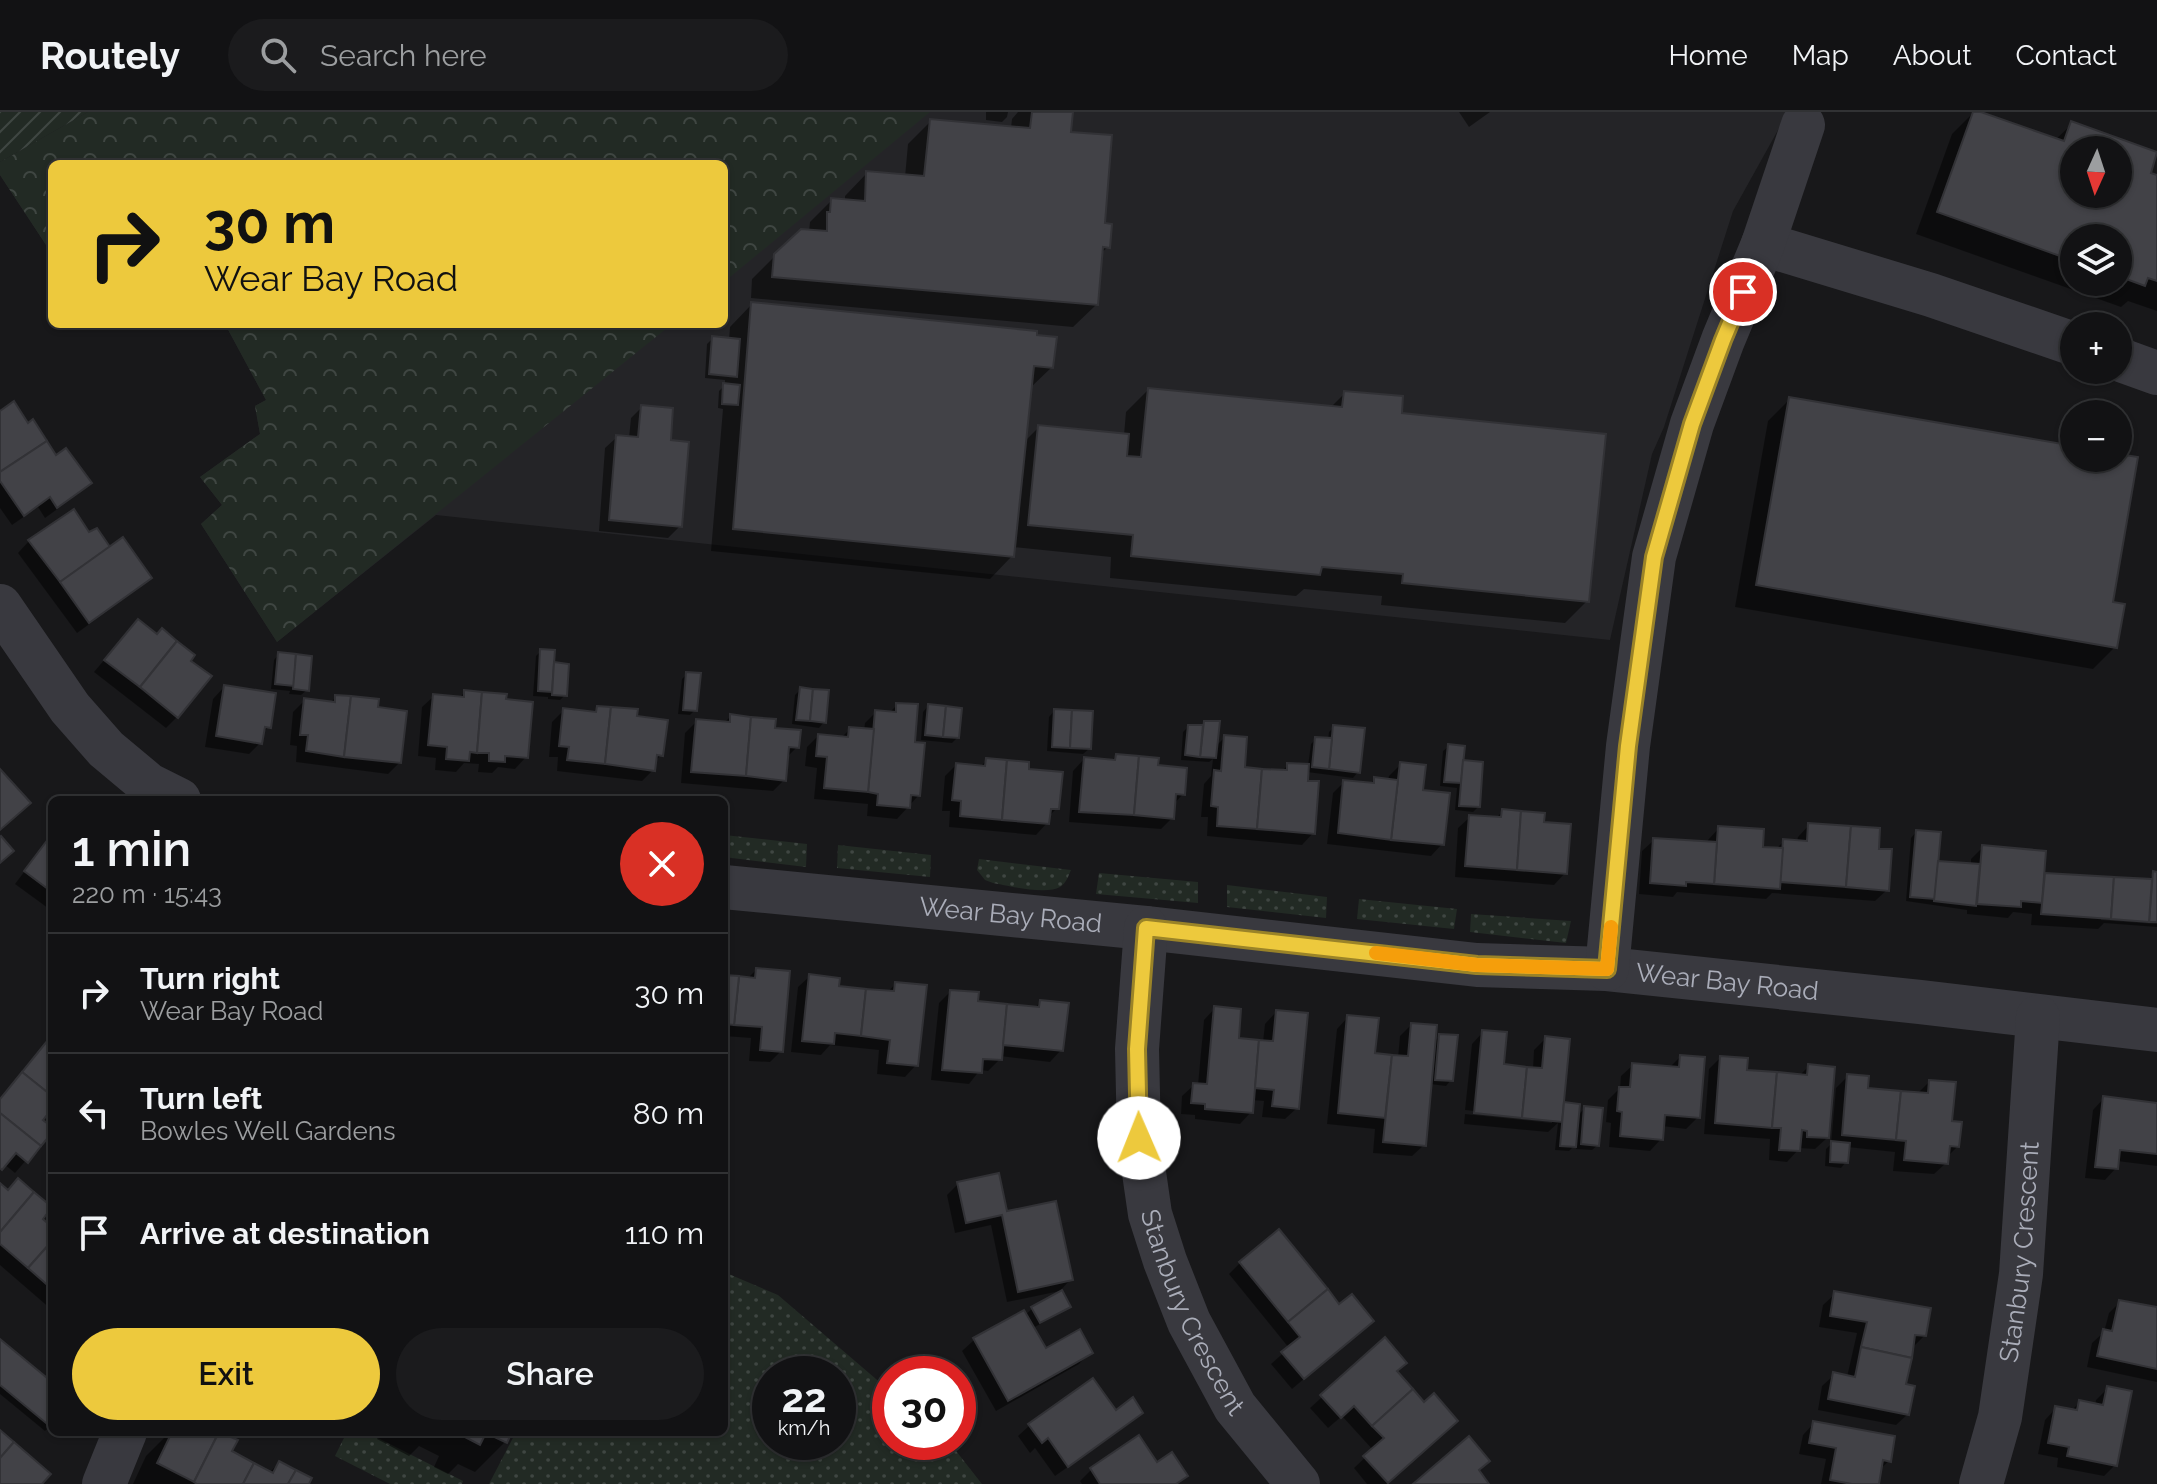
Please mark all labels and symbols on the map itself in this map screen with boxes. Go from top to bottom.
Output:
north arrow [2060,136,2132,208]
pin [1709,258,1777,326]
street label: Wear Bay Road [918,891,1103,939]
street label: Wear Bay Road [1634,957,1820,1006]
position arrow [1097,1096,1181,1180]
street label: Stanbury Crescent [1993,1140,2045,1364]
street label: Stanbury Crescent [1134,1206,1251,1422]
speed limit sign: 30 [872,1356,976,1460]

